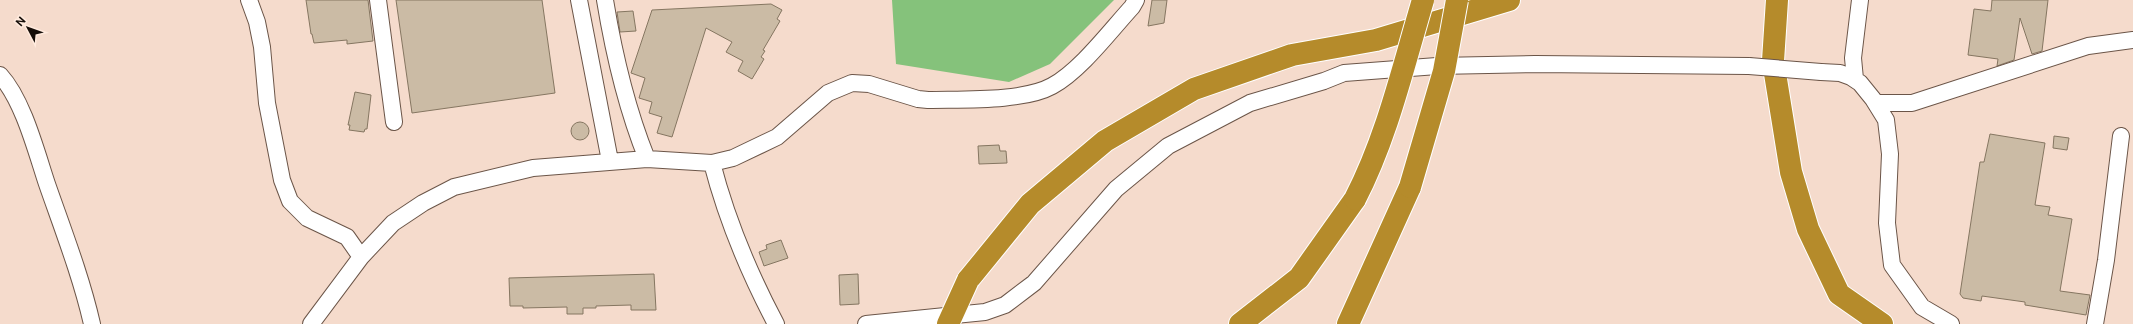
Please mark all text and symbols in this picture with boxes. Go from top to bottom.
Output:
north arrow [8,8,48,48]
text: N [13,14,28,29]

